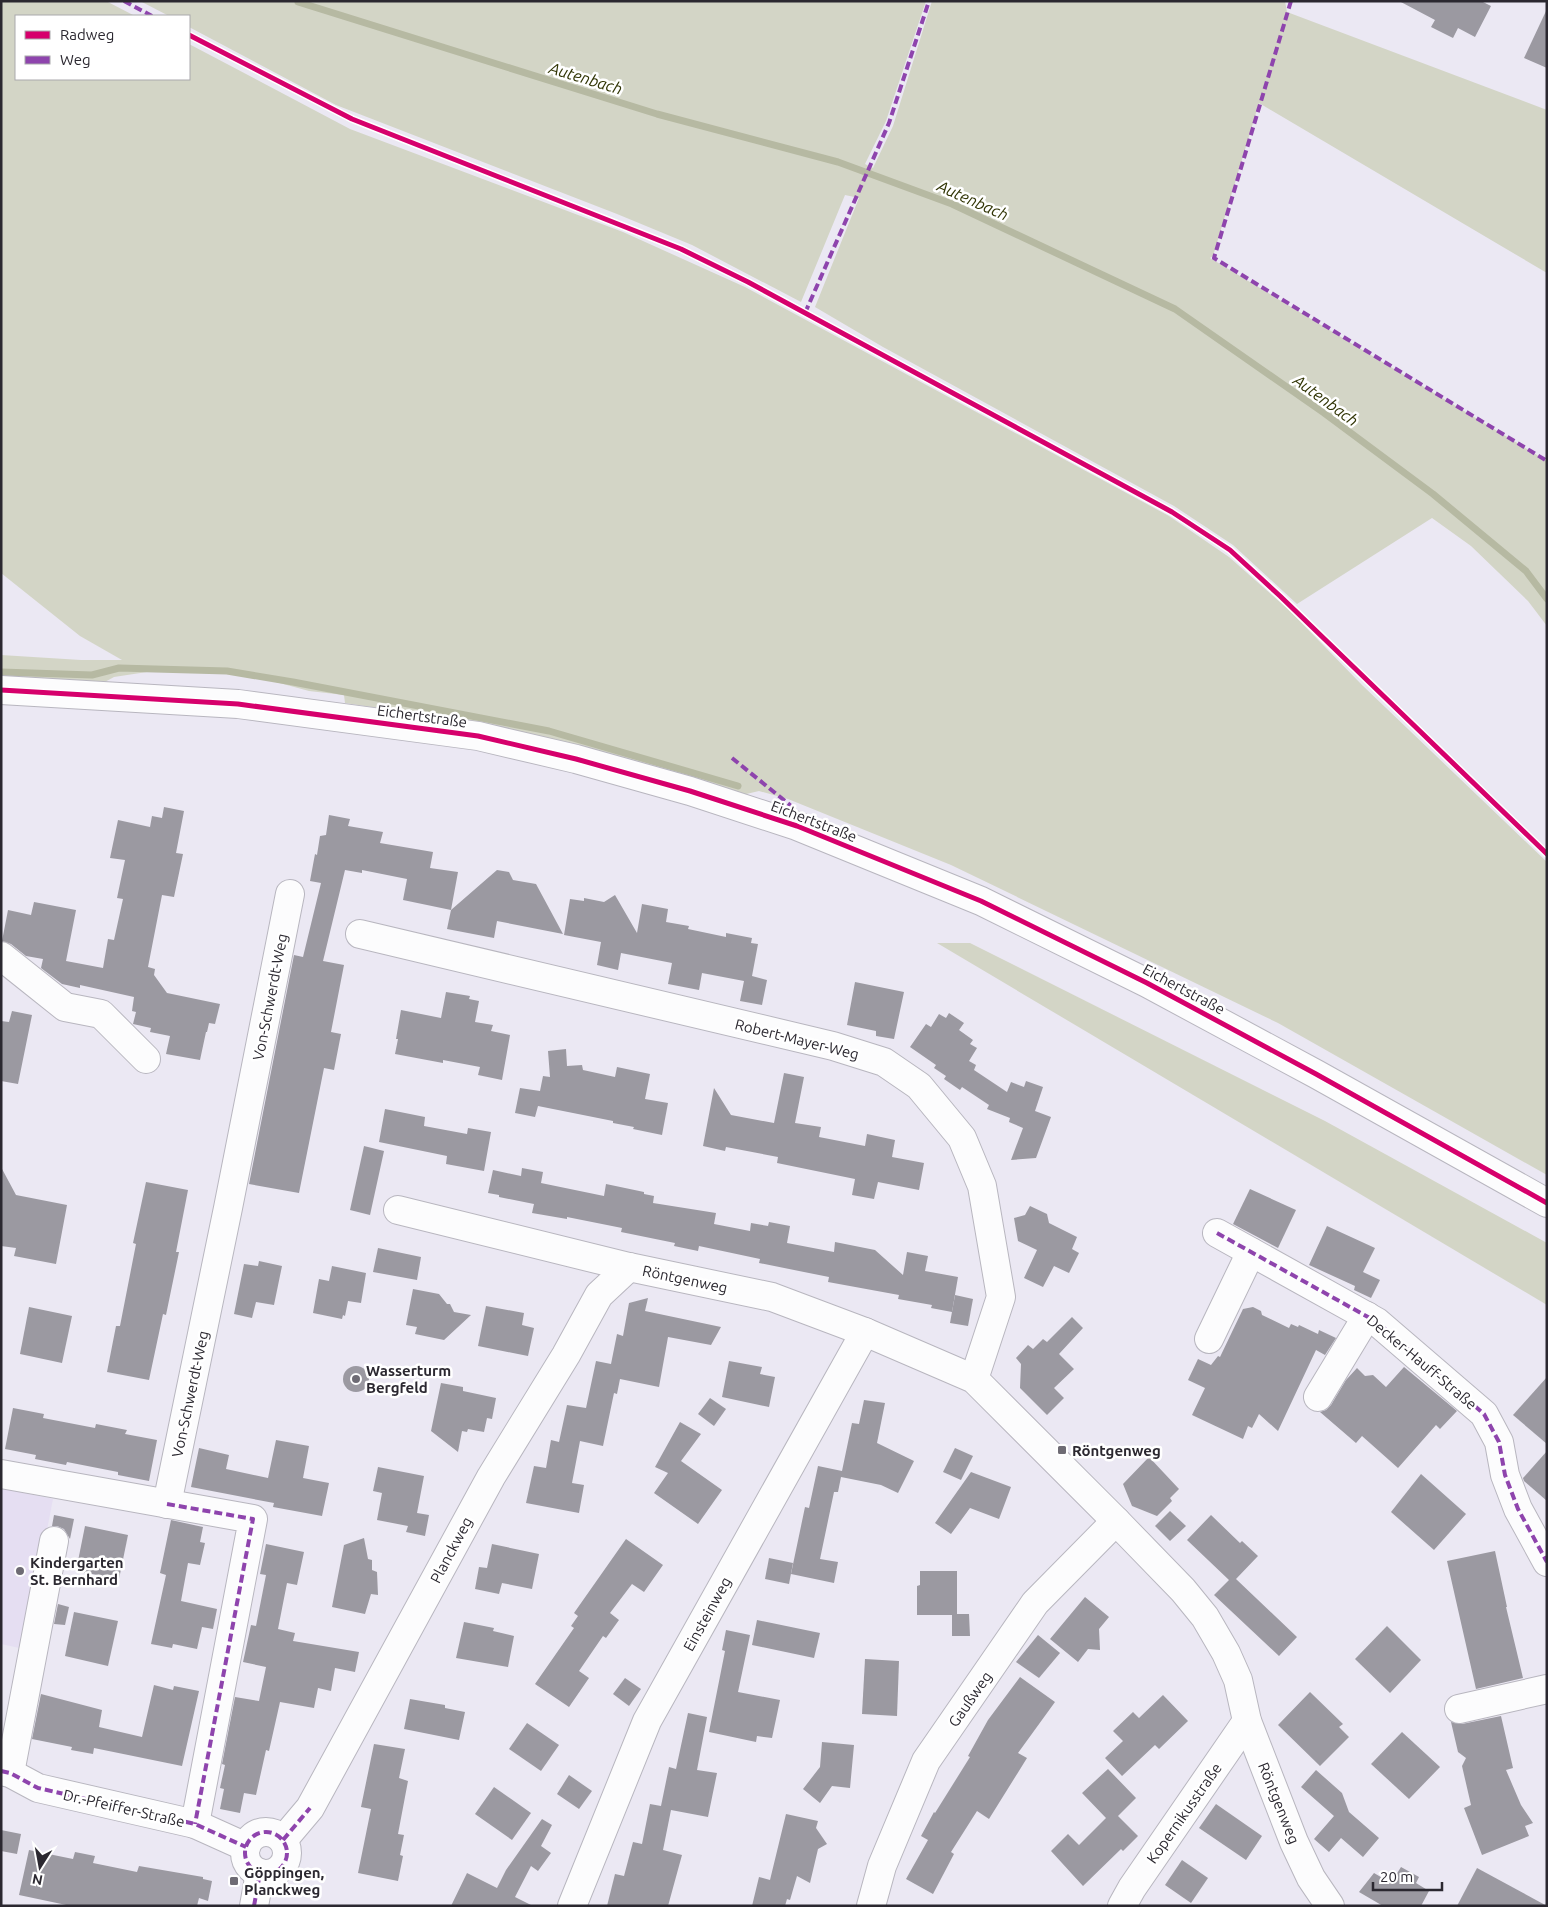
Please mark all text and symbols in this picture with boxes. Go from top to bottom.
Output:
legend [15,15,190,80]
text: Radweg [60,26,114,43]
text: Weg [60,51,91,68]
water label: Autenbach [546,58,625,98]
water label: Autenbach [934,176,1011,224]
water label: Autenbach [1289,370,1362,429]
street label: Eichertstraße [376,701,468,731]
street label: Eichertstraße [769,797,859,845]
street label: Von-Schwerdt-Weg [249,932,291,1062]
street label: Eichertstraße [1140,960,1228,1018]
street label: Robert-Mayer-Weg [733,1015,861,1063]
street label: Röntgenweg [641,1262,729,1296]
street label: Decker-Hauff-Straße [1364,1311,1480,1413]
street label: Von-Schwerdt-Weg [168,1329,212,1459]
place label: Wasserturm Bergfeld [366,1362,451,1396]
marker: Wasserturm Bergfeld [350,1373,362,1385]
place label: Röntgenweg [1072,1442,1161,1459]
marker: Röntgenweg [1056,1444,1068,1456]
street label: Planckweg [427,1514,475,1586]
place label: Kindergarten St. Bernhard [30,1554,124,1588]
marker: Kindergarten St. Bernhard [14,1565,26,1577]
street label: Einsteinweg [680,1574,734,1654]
street label: Gaußweg [945,1668,995,1730]
street label: Kopernikusstraße [1143,1760,1225,1866]
street label: Röntgenweg [1255,1760,1303,1846]
street label: Dr.-Pfeiffer-Straße [62,1786,186,1830]
north arrow [15,1842,65,1892]
scale bar [1373,1860,1442,1892]
place label: Göppingen, Planckweg [244,1864,325,1898]
text: 20 m [1380,1868,1413,1885]
text: N [31,1871,44,1889]
marker: Göppingen, Planckweg [228,1875,240,1887]

